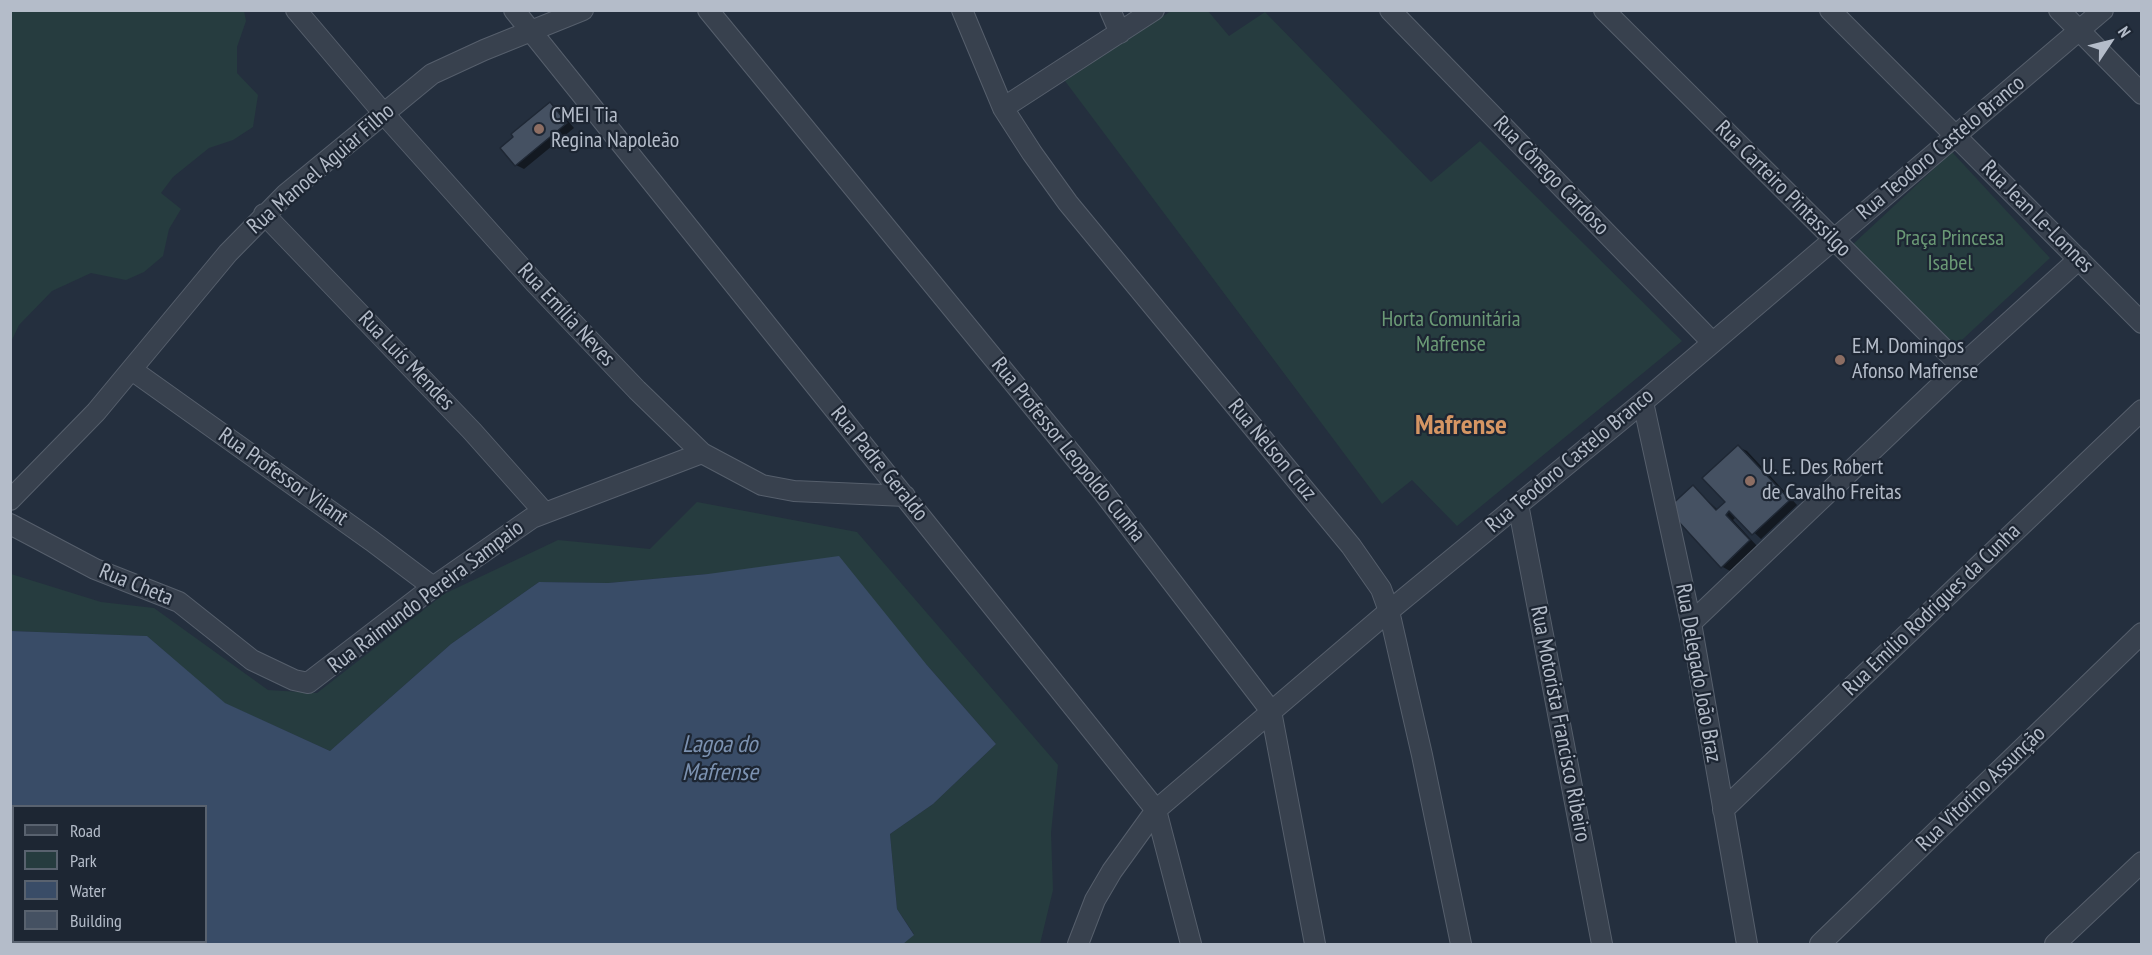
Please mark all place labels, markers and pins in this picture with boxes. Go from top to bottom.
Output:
place label: CMEI Tia Regina Napoleão [551,103,679,154]
marker: CMEI Tia Regina Napoleão [532,122,546,136]
place label: E.M. Domingos Afonso Mafrense [1852,334,1978,386]
marker: E.M. Domingos Afonso Mafrense [1833,353,1847,367]
place label: U. E. Des Robert de Cavalho Freitas [1762,455,1901,506]
marker: U. E. Des Robert de Cavalho Freitas [1743,474,1757,488]

